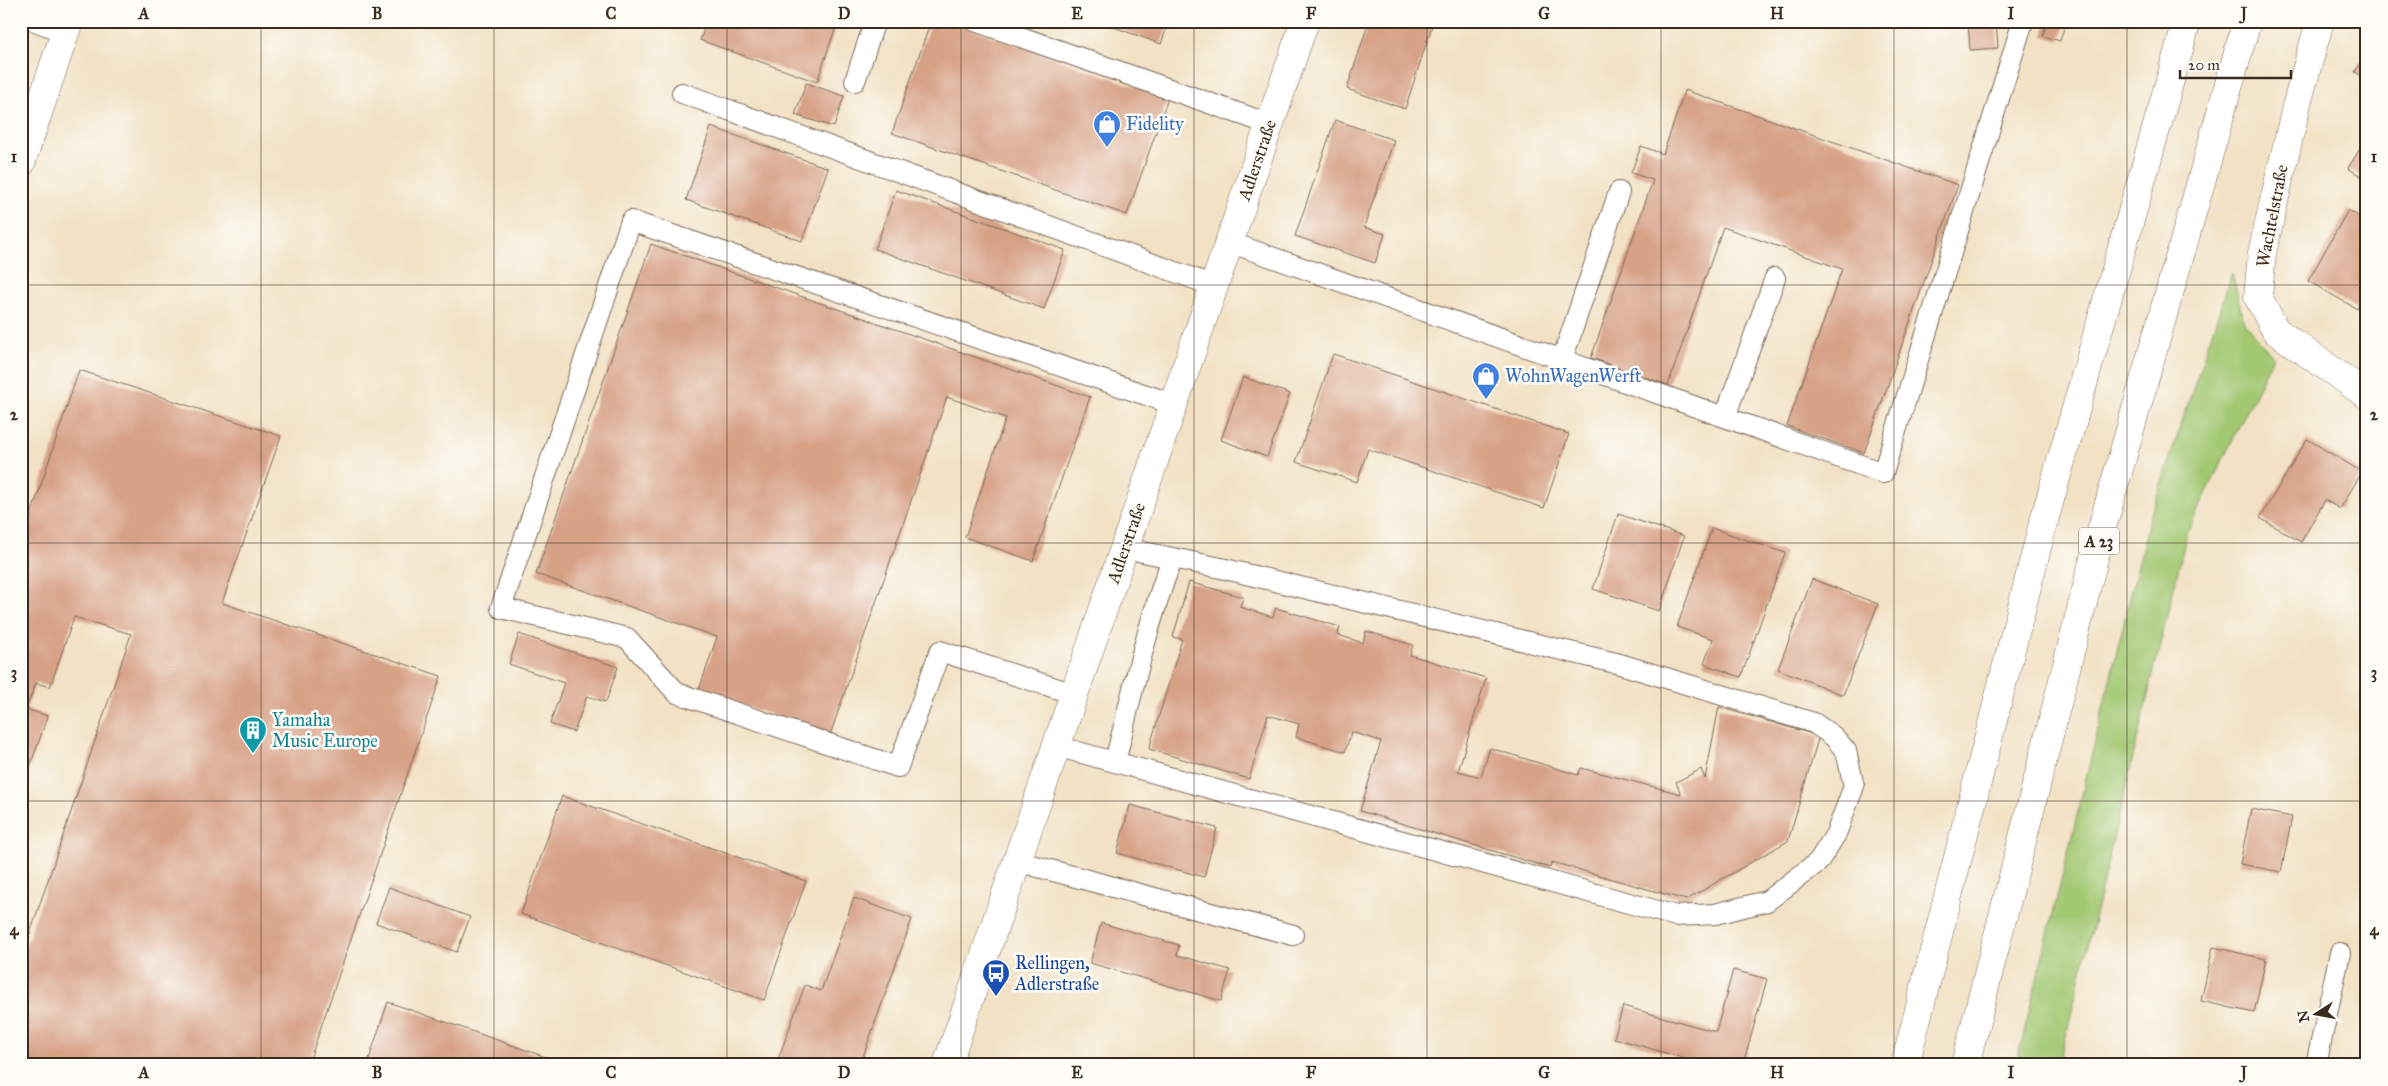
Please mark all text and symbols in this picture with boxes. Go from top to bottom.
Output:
text: A [138,4,150,23]
text: B [372,4,382,23]
text: C [606,4,617,23]
text: D [838,4,851,23]
text: E [1071,4,1083,23]
text: F [1306,4,1317,23]
text: G [1538,4,1550,23]
text: H [1770,4,1784,23]
text: I [2008,4,2015,23]
text: J [2239,4,2248,24]
scale bar [2180,48,2292,80]
text: 20 m [2188,56,2220,74]
shop icon: Fidelity [1092,109,1122,148]
place label: Fidelity [1126,113,1184,135]
street label: Adlerstraße [1233,117,1281,204]
text: 1 [11,147,18,166]
text: 1 [2371,147,2378,166]
street label: Wachtelstraße [2251,163,2293,269]
shop icon: WohnWagenWerft [1471,361,1501,400]
place label: WohnWagenWerft [1505,365,1642,388]
text: 2 [10,405,19,424]
text: 2 [2370,405,2379,424]
street label: Adlerstraße [1102,500,1150,587]
road number: A 23 [2079,528,2119,554]
text: 3 [11,663,17,683]
text: 3 [2371,663,2377,683]
place label: Yamaha Music Europe [272,709,378,752]
building icon: Yamaha Music Europe [238,715,268,754]
text: 4 [10,920,20,940]
text: 4 [2370,920,2380,940]
place label: Rellingen, Adlerstraße [1014,952,1099,995]
bus stop icon: Rellingen, Adlerstraße [981,958,1011,997]
north arrow [2290,988,2340,1038]
text: N [2294,1009,2313,1024]
text: A [138,1063,150,1082]
text: B [372,1063,382,1082]
text: C [606,1063,617,1082]
text: D [838,1063,851,1082]
text: E [1071,1063,1083,1082]
text: F [1306,1063,1317,1082]
text: G [1538,1063,1550,1082]
text: H [1770,1063,1784,1082]
text: I [2008,1063,2015,1082]
text: J [2239,1063,2248,1083]

